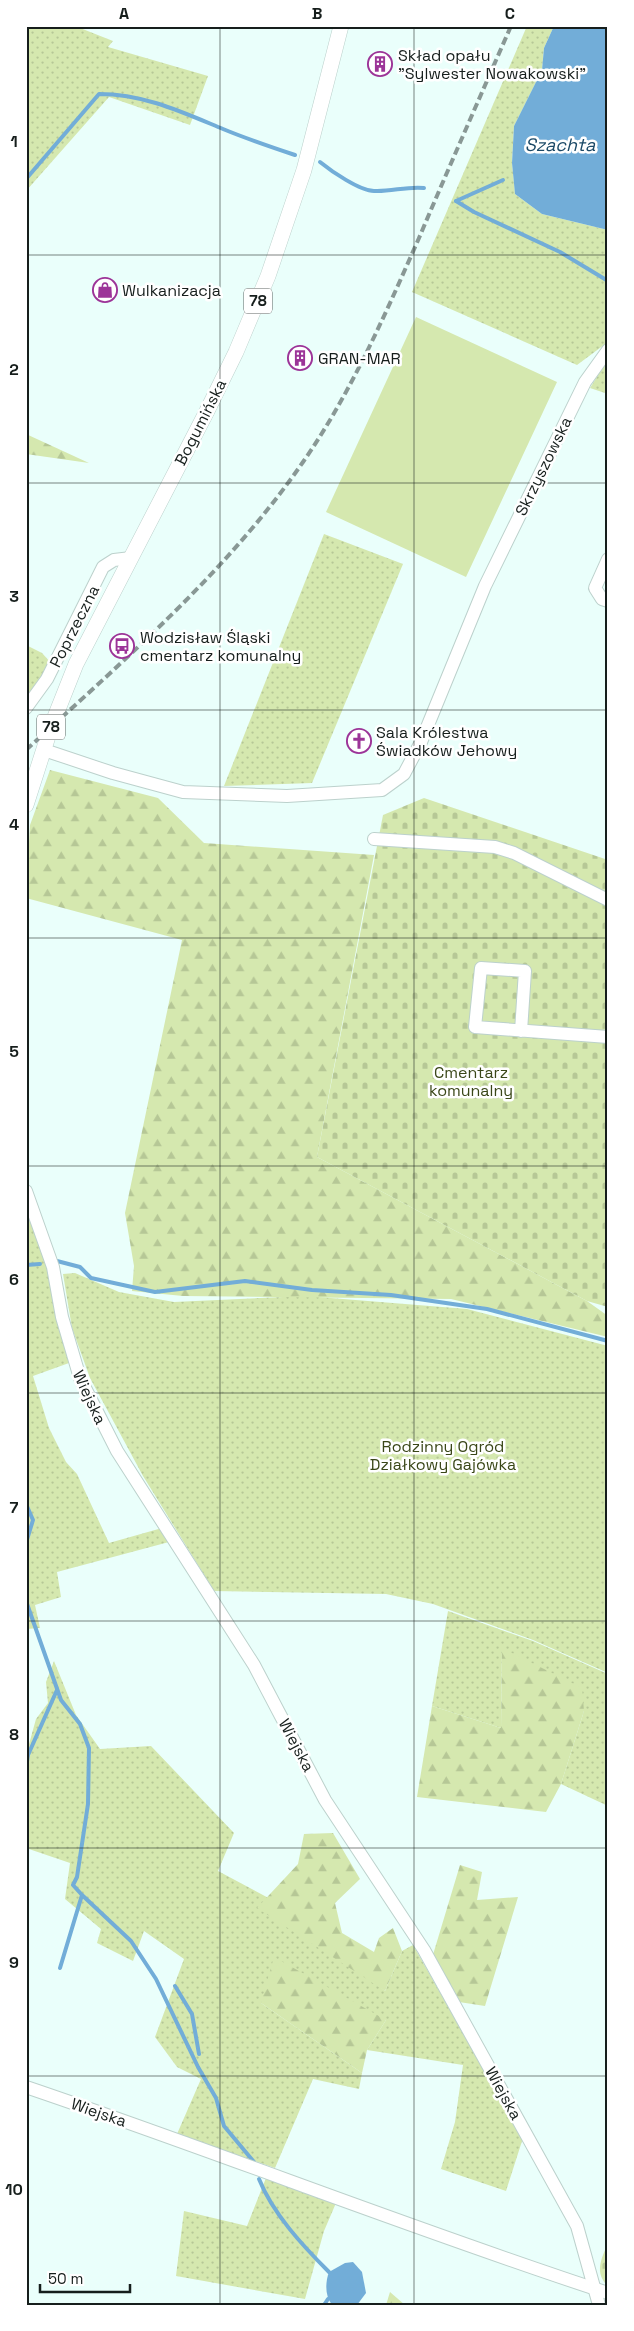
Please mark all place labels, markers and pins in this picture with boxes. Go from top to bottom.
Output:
place label: Skład opału "Sylwester Nowakowski" [398,45,586,84]
building icon: Skład opału "Sylwester Nowakowski" [367,51,393,77]
shop icon: Wulkanizacja [92,277,118,303]
place label: Wulkanizacja [122,280,221,301]
building icon: GRAN-MAR [287,345,313,371]
place label: GRAN-MAR [318,348,401,369]
place label: Wodzisław Śląski cmentarz komunalny [140,627,301,666]
bus stop icon: Wodzisław Śląski cmentarz komunalny [109,633,135,659]
place label: Sala Królestwa Świadków Jehowy [376,722,517,761]
church icon: Sala Królestwa Świadków Jehowy [346,728,372,754]

